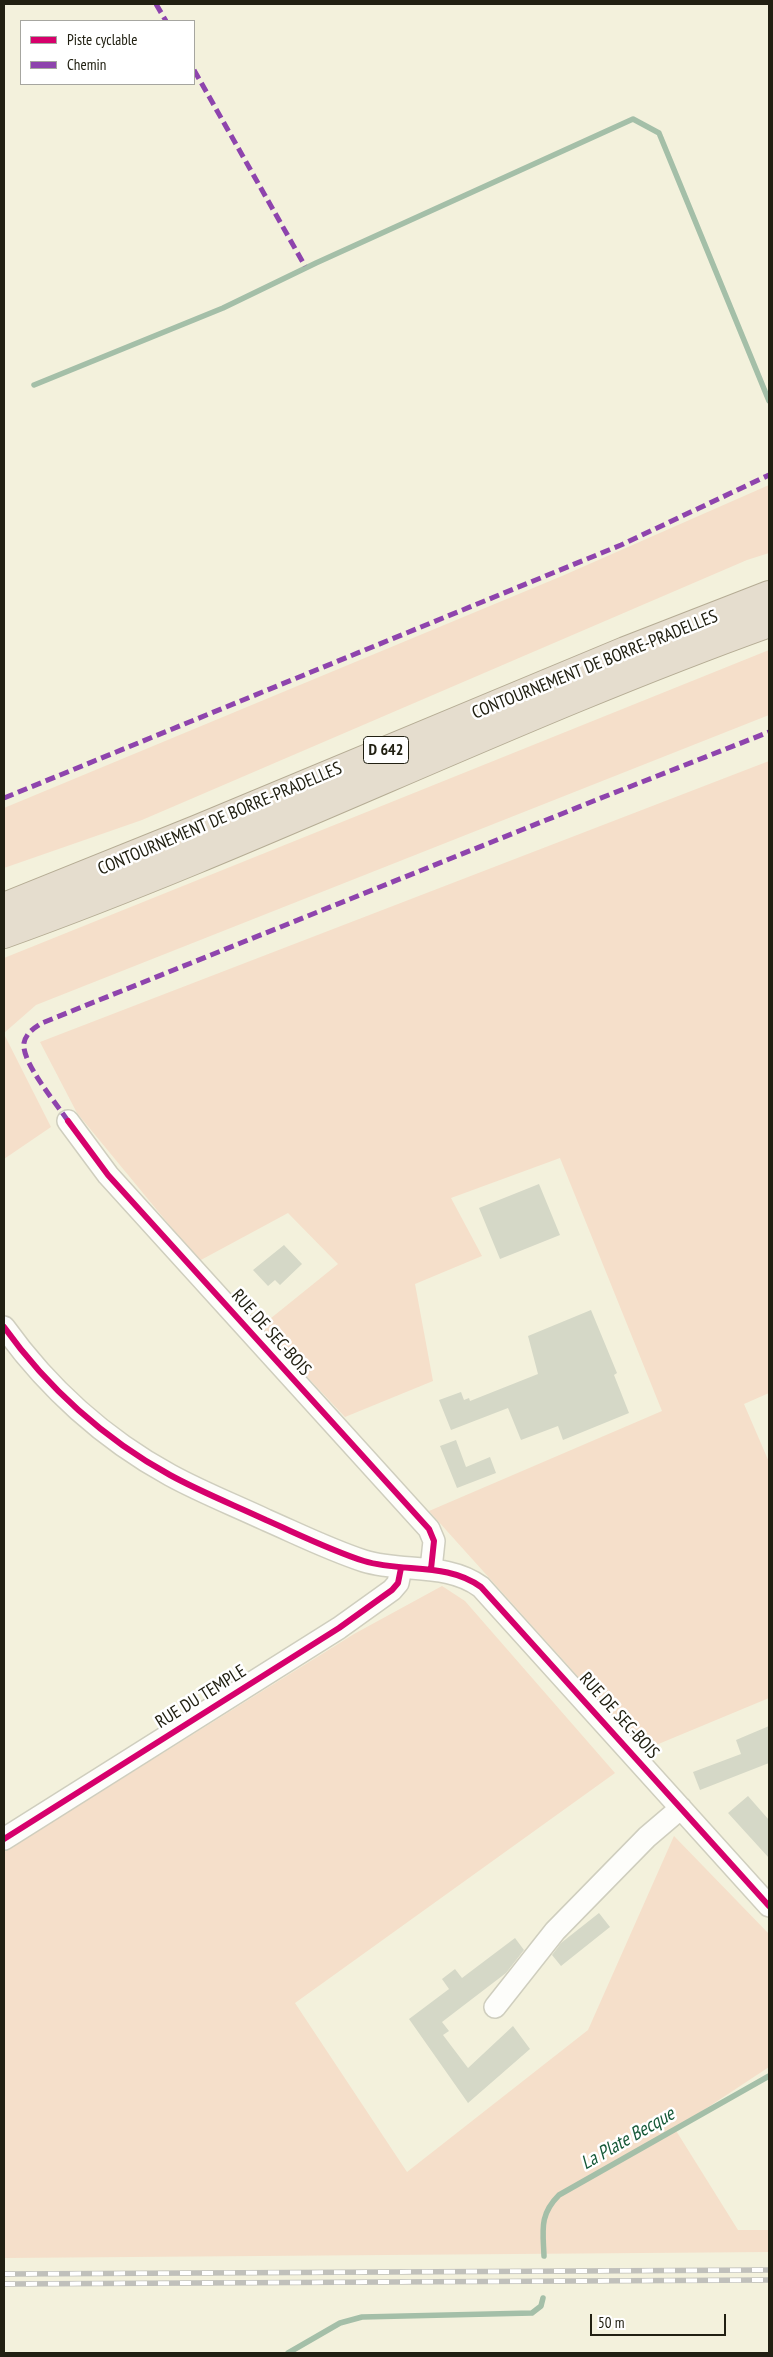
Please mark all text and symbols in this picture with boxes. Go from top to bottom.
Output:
legend [20,20,195,85]
text: Piste cyclable [67,30,137,49]
text: Chemin [67,55,106,74]
street label: CONTOURNEMENT DE BORRE-PRADELLES [469,606,721,724]
road number: D 642 [364,736,408,764]
street label: CONTOURNEMENT DE BORRE-PRADELLES [95,758,345,880]
street label: RUE DE SEC-BOIS [227,1285,315,1381]
street label: RUE DU TEMPLE [152,1661,250,1733]
street label: RUE DE SEC-BOIS [575,1668,663,1764]
water label: La Plate Becque [577,2103,679,2175]
scale bar [593,2304,729,2336]
text: 50 m [598,2313,624,2332]

